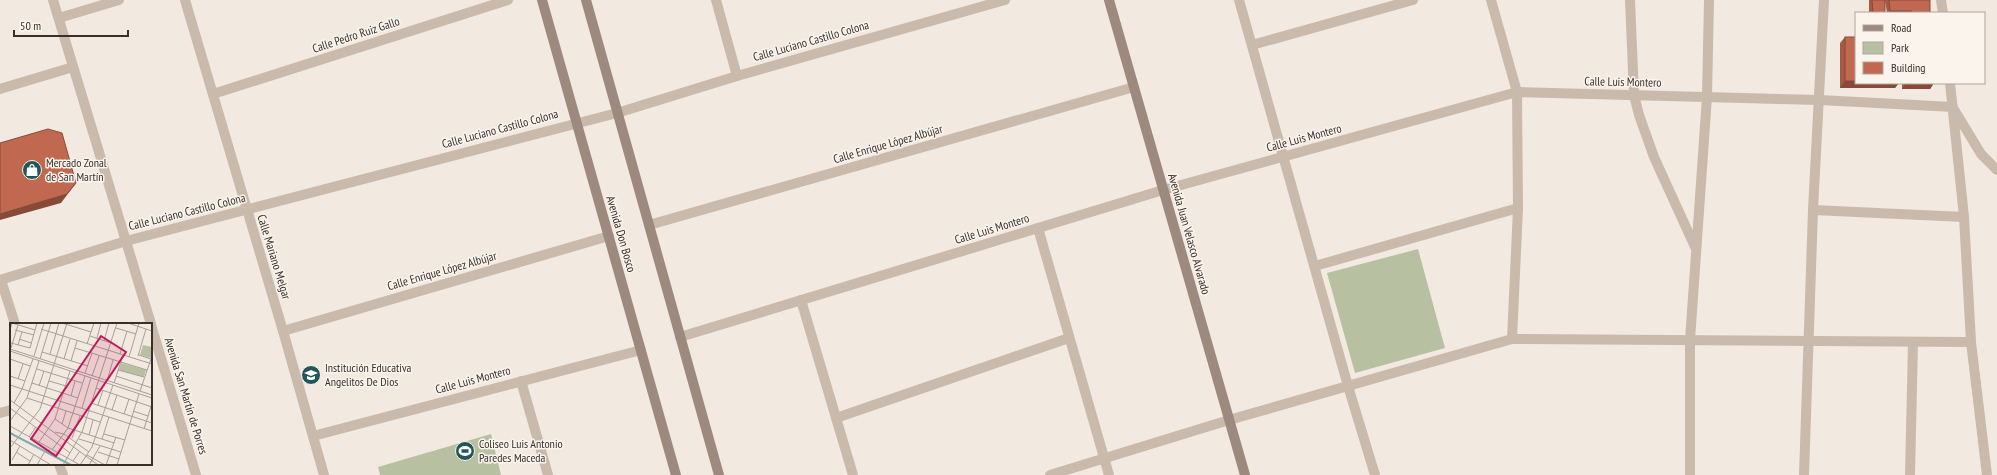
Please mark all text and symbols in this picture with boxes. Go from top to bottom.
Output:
scale bar [14,12,128,38]
legend [1855,12,1985,84]
street label: Calle Pedro Ruiz Gallo [310,13,401,56]
street label: Calle Luciano Castillo Colona [751,17,871,64]
text: 50 m [20,18,41,33]
text: Road [1891,20,1911,35]
text: Park [1891,40,1909,55]
text: Building [1891,60,1926,75]
street label: Calle Luis Montero [1584,73,1662,90]
street label: Calle Luciano Castillo Colona [440,106,560,151]
street label: Calle Luis Montero [1265,120,1343,155]
street label: Calle Enrique López Albújar [831,121,945,166]
place label: Mercado Zonal de San Martín [46,155,107,184]
shop icon: Mercado Zonal de San Martín [21,159,43,181]
street label: Avenida Juan Velasco Alvarado [1165,172,1214,296]
street label: Calle Luciano Castillo Colona [127,190,247,233]
street label: Avenida Don Bosco [603,194,640,274]
street label: Calle Luis Montero [953,210,1031,247]
street label: Calle Mariano Melgar [254,213,295,302]
street label: Calle Enrique López Albújar [385,248,499,293]
inset map [10,323,152,465]
street label: Avenida San Martín de Porres [162,336,211,456]
place label: Institución Educativa Angelitos De Dios [325,360,412,389]
street label: Calle Luis Montero [434,362,512,397]
school or university icon: Institución Educativa Angelitos De Dios [300,364,322,386]
place label: Coliseo Luis Antonio Paredes Maceda [479,436,563,465]
sports icon: Coliseo Luis Antonio Paredes Maceda [454,440,476,462]

